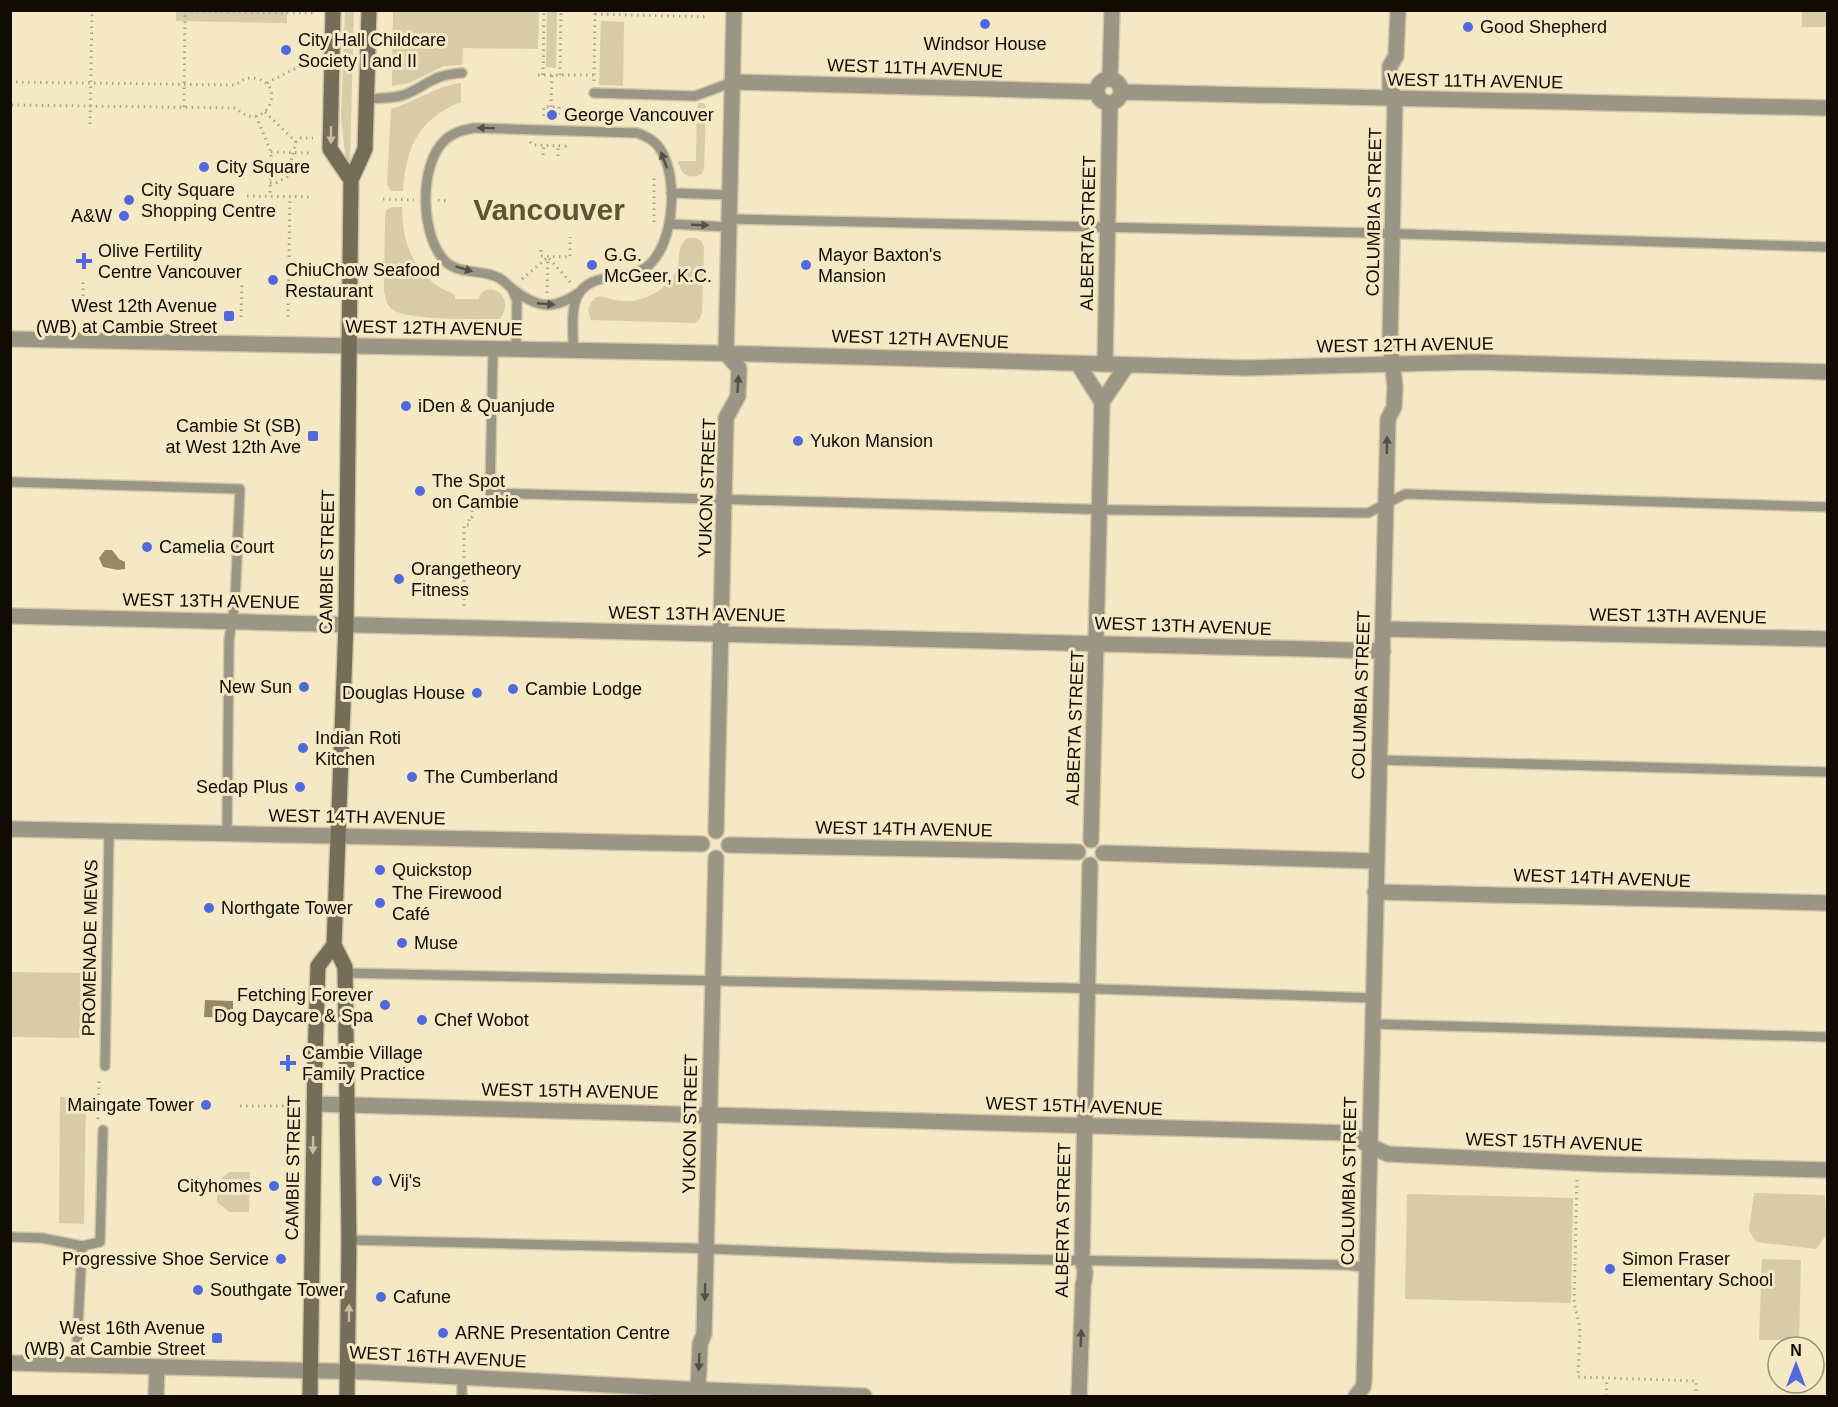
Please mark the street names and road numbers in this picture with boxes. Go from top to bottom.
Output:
street label: WEST 11TH AVENUE [827,55,1003,81]
street label: WEST 11TH AVENUE [1387,69,1563,93]
street label: COLUMBIA STREET [1363,127,1385,297]
street label: ALBERTA STREET [1077,155,1099,311]
street label: WEST 12TH AVENUE [345,316,523,340]
street label: WEST 12TH AVENUE [831,326,1009,352]
street label: WEST 12TH AVENUE [1316,333,1494,357]
street label: YUKON STREET [695,418,719,558]
street label: CAMBIE STREET [316,489,338,635]
street label: WEST 13TH AVENUE [122,589,300,613]
street label: WEST 13TH AVENUE [608,602,786,626]
street label: WEST 13TH AVENUE [1589,604,1767,628]
street label: COLUMBIA STREET [1348,610,1374,780]
street label: WEST 13TH AVENUE [1094,613,1272,639]
street label: ALBERTA STREET [1062,650,1088,806]
street label: WEST 14TH AVENUE [268,805,446,829]
street label: WEST 14TH AVENUE [815,817,993,841]
street label: PROMENADE MEWS [78,859,102,1037]
street label: WEST 14TH AVENUE [1513,865,1691,891]
street label: YUKON STREET [679,1054,701,1194]
street label: WEST 15TH AVENUE [481,1079,659,1103]
street label: WEST 15TH AVENUE [985,1093,1163,1119]
street label: CAMBIE STREET [282,1095,304,1241]
street label: COLUMBIA STREET [1338,1096,1360,1266]
street label: WEST 15TH AVENUE [1465,1129,1643,1155]
street label: ALBERTA STREET [1052,1142,1074,1298]
street label: WEST 16TH AVENUE [349,1342,527,1372]

